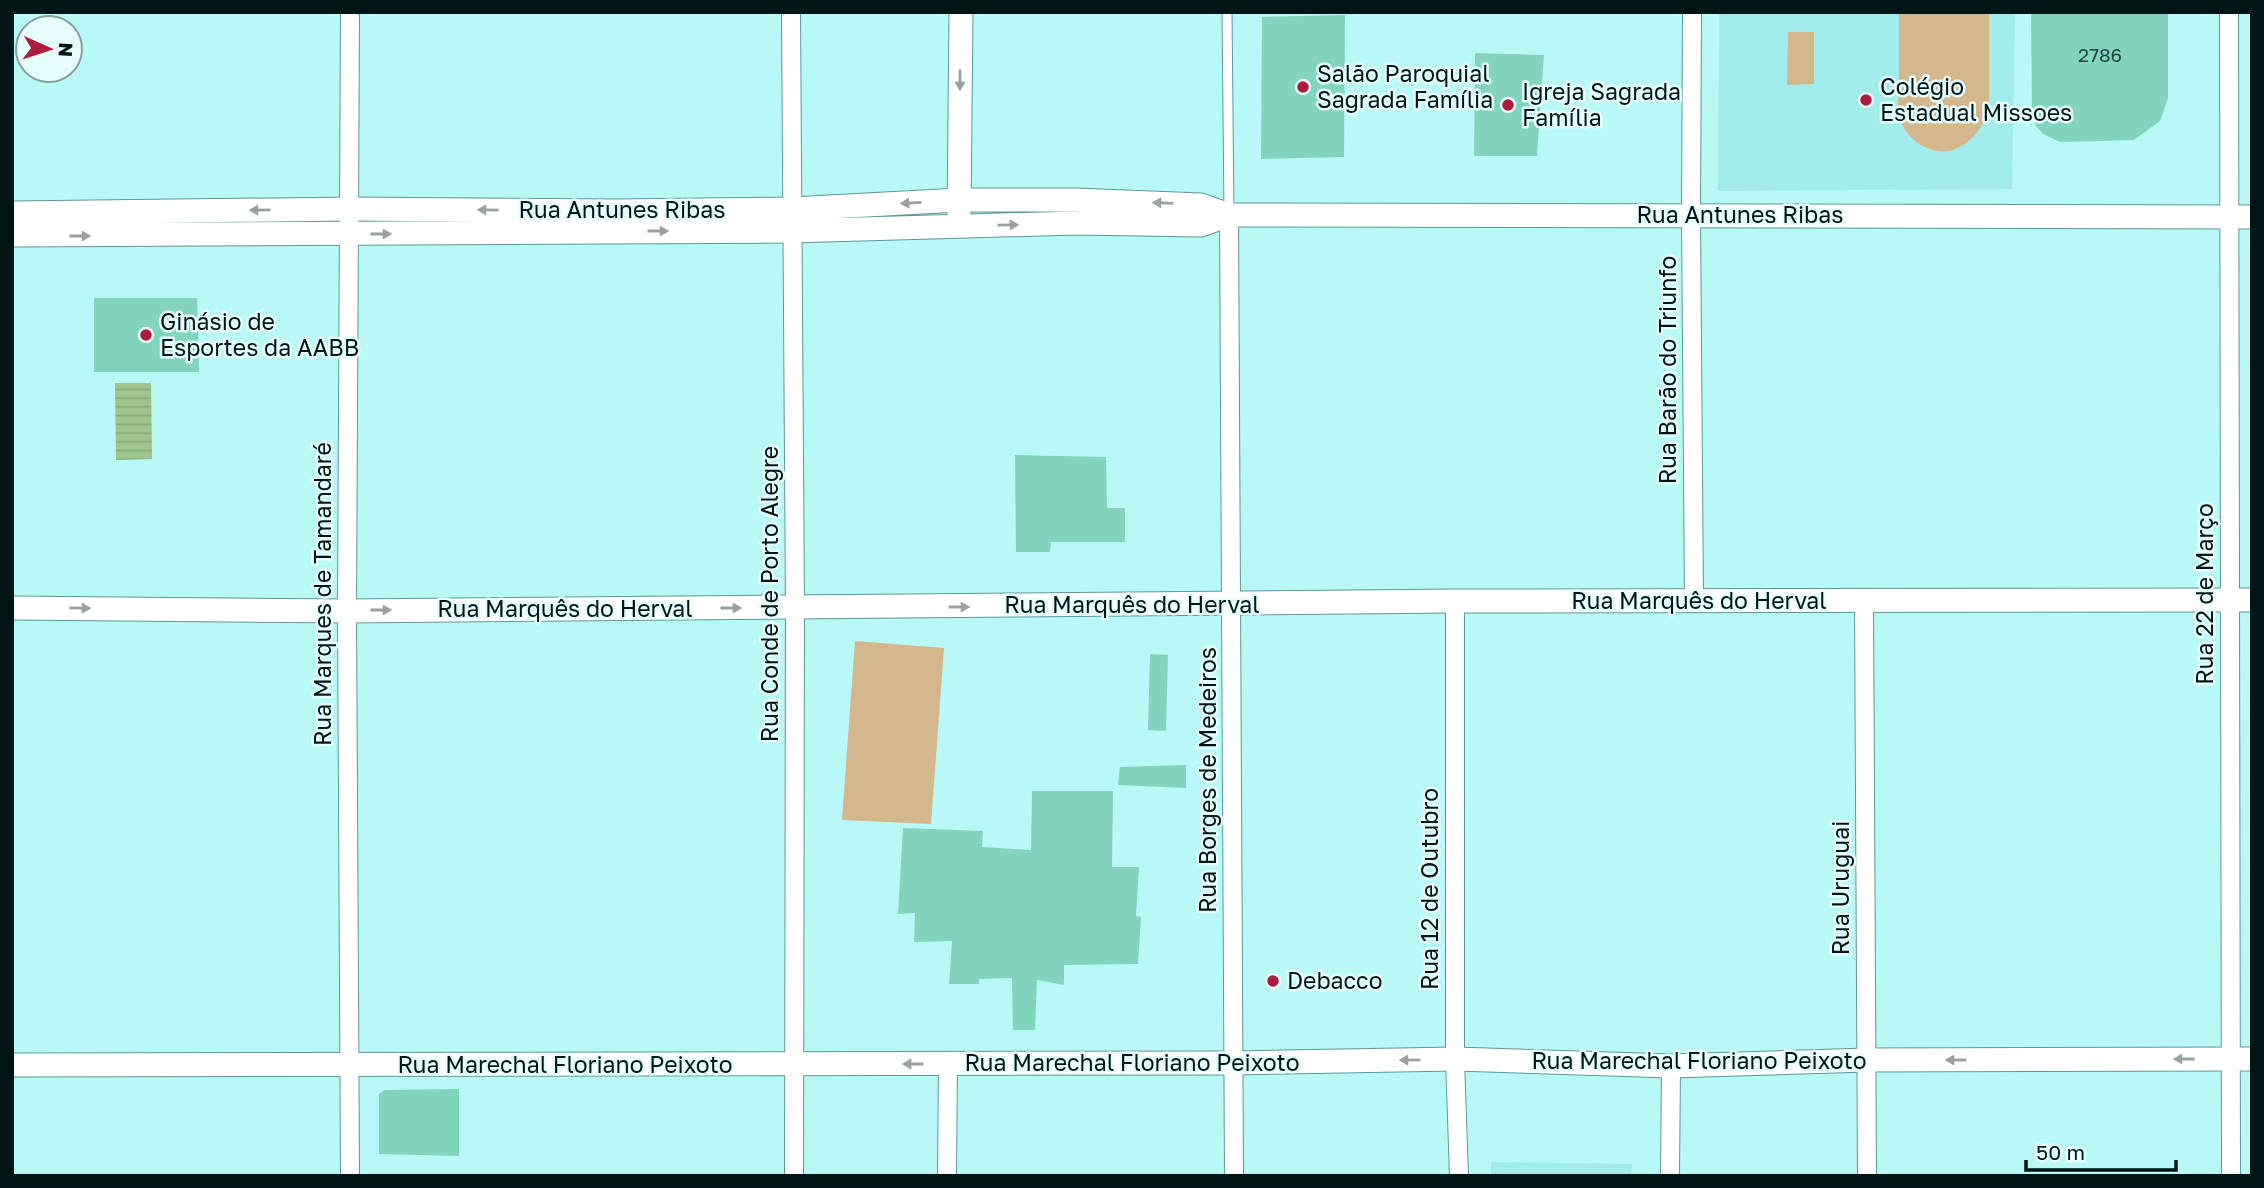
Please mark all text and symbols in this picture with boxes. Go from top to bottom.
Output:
north arrow [14,14,84,84]
text: N [55,42,78,58]
house number: 2786 [2078,43,2122,66]
place label: Salão Paroquial Sagrada Família [1317,59,1493,113]
one-way arrow [954,70,966,92]
place label: Colégio Estadual Missoes [1880,72,2072,126]
place label: Igreja Sagrada Família [1522,77,1681,131]
marker: Salão Paroquial Sagrada Família [1295,79,1311,95]
marker: Colégio Estadual Missoes [1858,92,1874,108]
marker: Igreja Sagrada Família [1500,97,1516,113]
street label: Rua Antunes Ribas [519,195,725,223]
one-way arrow [900,197,922,208]
one-way arrow [1152,198,1174,209]
street label: Rua Antunes Ribas [1637,200,1843,228]
one-way arrow [249,204,271,216]
one-way arrow [476,204,498,216]
one-way arrow [997,219,1019,230]
one-way arrow [647,226,669,237]
one-way arrow [371,228,393,240]
one-way arrow [70,230,92,242]
street label: Rua Barão do Triunfo [1653,256,1681,484]
place label: Ginásio de Esportes da AABB [160,307,359,361]
marker: Ginásio de Esportes da AABB [138,327,154,343]
street label: Rua Marques de Tamandaré [308,442,336,746]
street label: Rua Conde de Porto Alegre [755,446,783,742]
street label: Rua 22 de Março [2190,503,2218,685]
street label: Rua Marquês do Herval [1571,586,1827,614]
street label: Rua Marquês do Herval [1004,590,1260,618]
street label: Rua Marquês do Herval [437,594,693,622]
one-way arrow [948,601,970,613]
one-way arrow [70,602,92,614]
one-way arrow [721,602,743,614]
one-way arrow [371,605,393,616]
street label: Rua Borges de Medeiros [1193,647,1221,913]
street label: Rua 12 de Outubro [1415,788,1443,990]
street label: Rua Uruguai [1826,821,1854,955]
place label: Debacco [1287,966,1382,994]
marker: Debacco [1265,973,1281,989]
street label: Rua Marechal Floriano Peixoto [1531,1046,1867,1074]
street label: Rua Marechal Floriano Peixoto [964,1048,1300,1076]
street label: Rua Marechal Floriano Peixoto [397,1050,733,1078]
one-way arrow [2172,1053,2194,1065]
one-way arrow [1399,1054,1421,1066]
one-way arrow [1945,1054,1967,1066]
one-way arrow [902,1058,924,1070]
scale bar [2026,1128,2176,1172]
text: 50 m [2036,1139,2085,1165]

